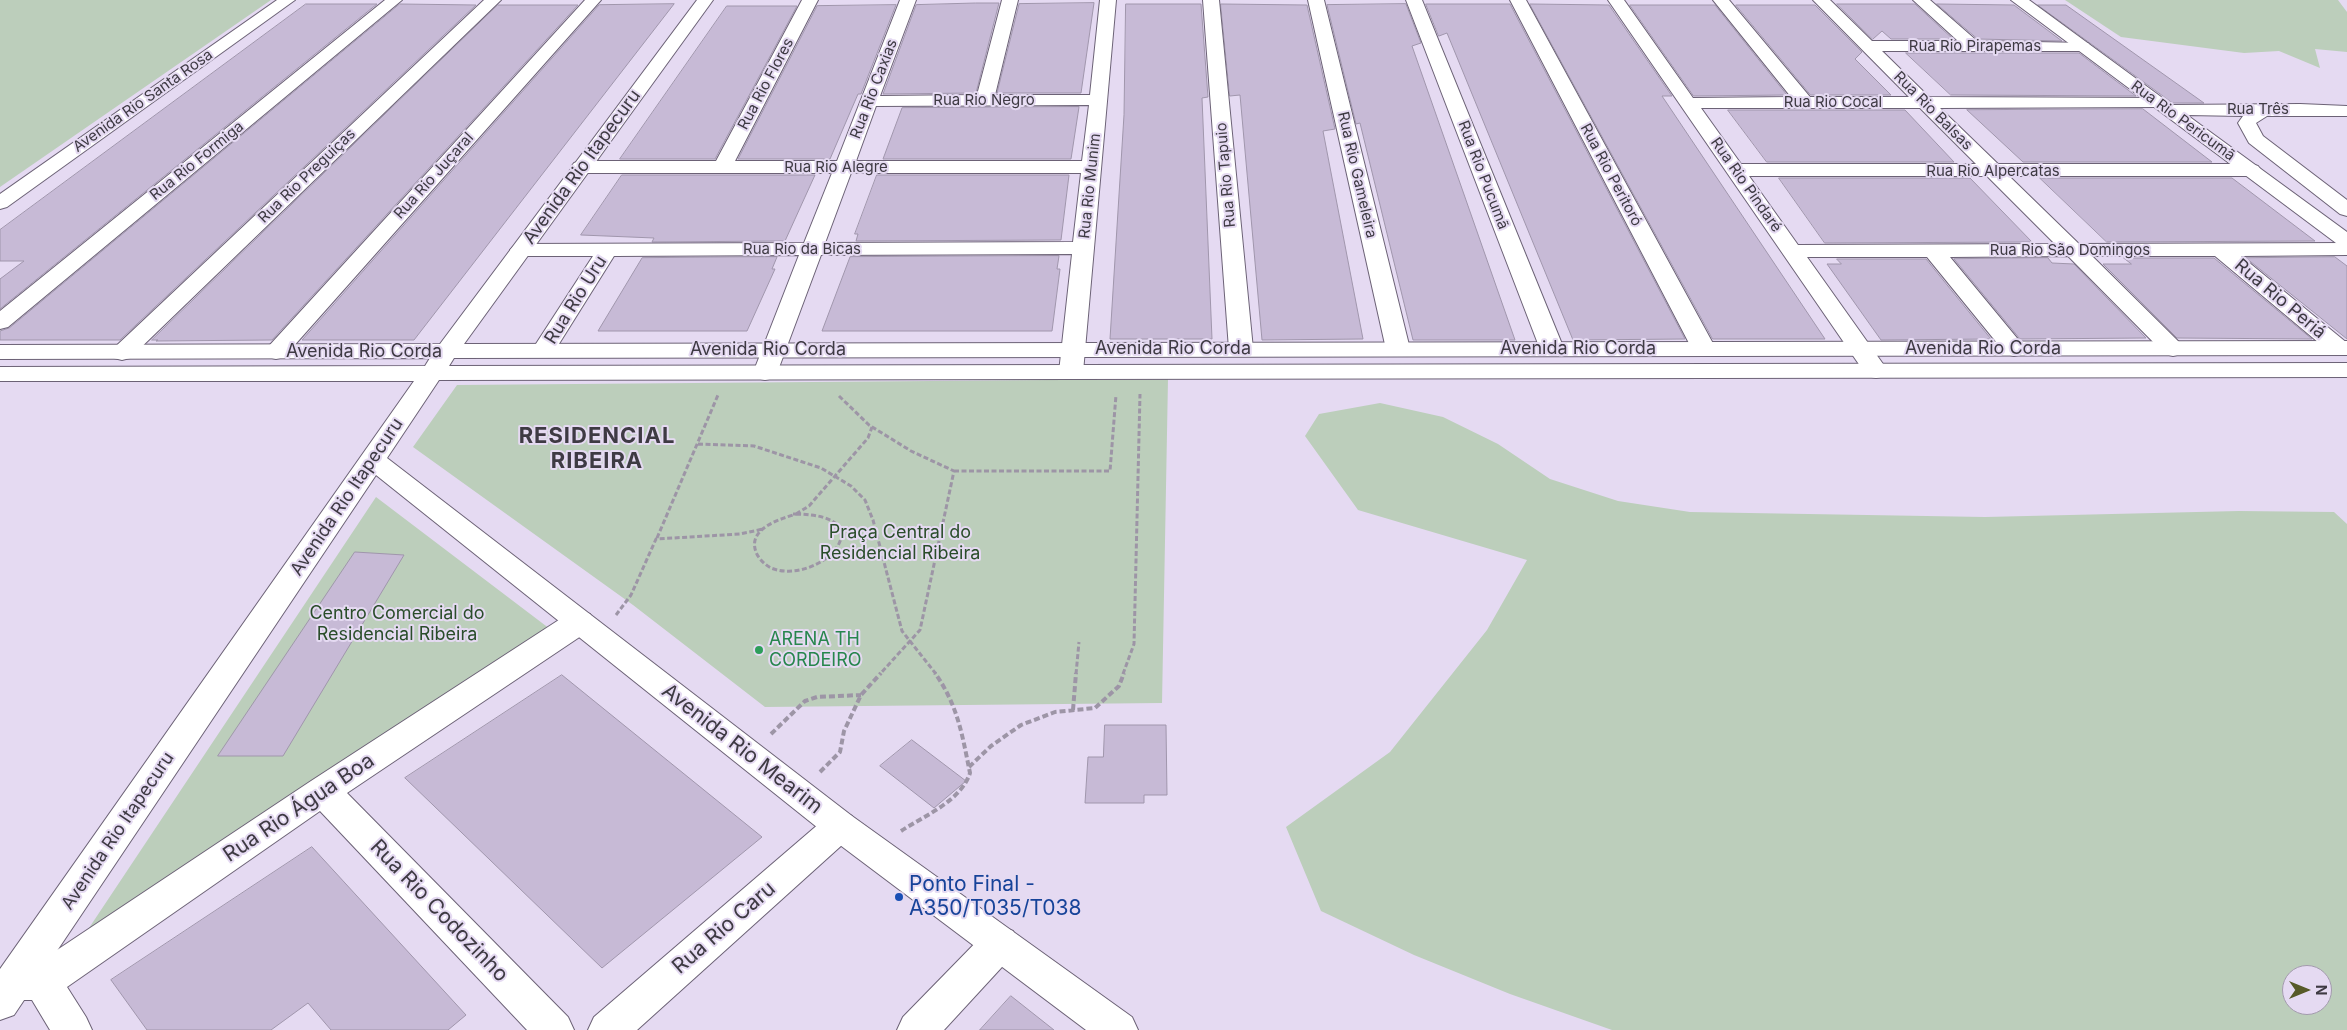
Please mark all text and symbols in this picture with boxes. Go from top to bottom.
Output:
street label: Rua Rio Flores [734,35,798,133]
street label: Rua Rio Caxias [847,37,901,141]
street label: Rua Rio Pirapemas [1909,37,2041,55]
street label: Avenida Rio Santa Rosa [70,46,216,156]
street label: Rua Rio Balsas [1890,68,1976,154]
street label: Rua Rio Pericumã [2127,77,2239,165]
street label: Avenida Rio Itapecuru [519,86,645,248]
street label: Rua Rio Negro [933,91,1035,109]
street label: Rua Rio Cocal [1784,93,1882,111]
street label: Rua Três [2227,100,2289,118]
street label: Rua Rio Gameleira [1334,110,1380,240]
street label: Rua Rio Formiga [147,118,247,204]
street label: Rua Rio Pucumã [1454,118,1512,232]
street label: Rua Rio Peritoró [1576,121,1646,229]
street label: Rua Rio Tapuio [1212,122,1240,228]
street label: Rua Rio Preguiças [255,125,359,227]
street label: Rua Rio Juçaral [391,129,477,223]
street label: Rua Rio Munim [1076,132,1104,240]
street label: Rua Rio Pindaré [1707,134,1785,236]
street label: Rua Rio Alegre [784,158,888,176]
street label: Rua Rio Alpercatas [1926,162,2060,180]
street label: Rua Rio da Bicas [743,240,861,258]
street label: Rua Rio São Domingos [1990,241,2150,259]
street label: Rua Rio Uru [540,252,612,348]
street label: Rua Rio Periá [2230,255,2330,343]
street label: Avenida Rio Corda [1095,338,1251,360]
street label: Avenida Rio Corda [1500,338,1656,360]
street label: Avenida Rio Corda [1905,338,2061,360]
street label: Avenida Rio Corda [690,339,846,361]
street label: Avenida Rio Corda [286,341,442,363]
street label: Avenida Rio Itapecuru [286,414,408,580]
district label: RESIDENCIAL RIBEIRA [517,423,677,474]
park label: Praça Central do Residencial Ribeira [820,522,980,564]
park label: Centro Comercial do Residencial Ribeira [309,603,485,646]
place label: ARENA TH CORDEIRO [769,629,861,672]
marker: ARENA TH CORDEIRO [753,644,765,656]
street label: Avenida Rio Mearim [657,678,827,820]
street label: Avenida Rio Itapecuru [57,748,179,914]
street label: Rua Rio Água Boa [219,748,379,868]
street label: Rua Rio Codozinho [365,835,513,987]
place label: Ponto Final - A350/T035/T038 [909,872,1082,922]
street label: Rua Rio Caru [667,876,781,980]
marker: Ponto Final - A350/T035/T038 [893,891,905,903]
north arrow [2282,965,2332,1015]
text: N [2313,985,2330,995]

